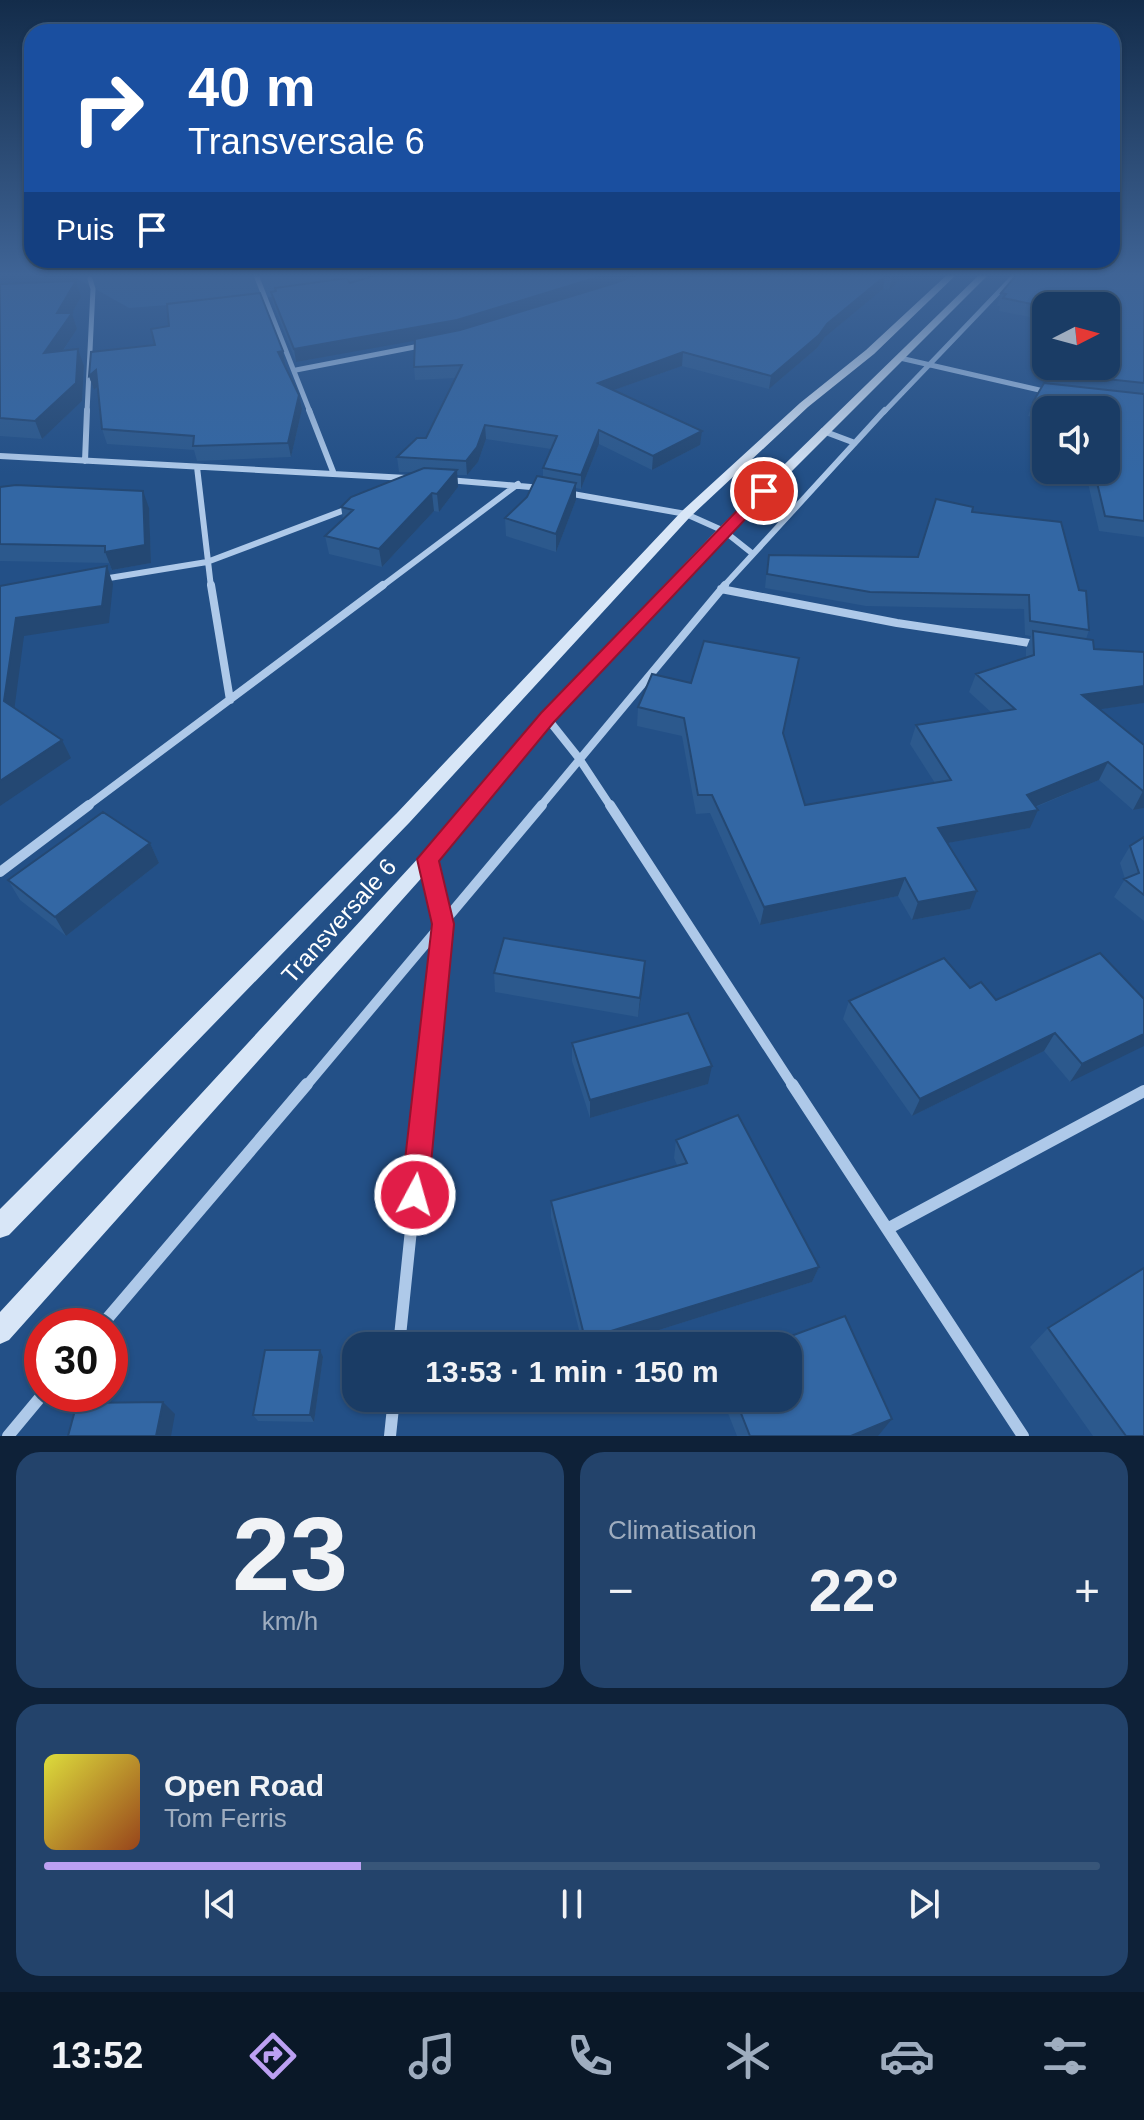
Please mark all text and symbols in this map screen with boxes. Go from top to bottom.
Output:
text: 40 m [188,55,316,118]
icon: right [56,56,160,160]
text: Transversale 6 [188,121,425,162]
icon: arrive [130,208,174,252]
text: Puis [56,213,114,246]
north arrow [1032,292,1120,380]
map controls [1032,292,1120,484]
button: sound [1032,396,1120,484]
pin [730,457,798,525]
icon: arrive [742,469,786,513]
street label: Transversale 6 [276,853,401,988]
position arrow [373,1153,457,1237]
speed limit sign: 30 [24,1308,128,1412]
text: 13:53 · 1 min · 150 m [425,1355,719,1388]
text: 23 [232,1496,348,1612]
text: Climatisation [608,1515,757,1545]
text: 22° [809,1557,899,1624]
text: − [608,1566,634,1615]
text: + [1074,1566,1100,1615]
text: km/h [262,1606,318,1636]
text: Open Road [164,1769,324,1802]
text: Tom Ferris [164,1803,287,1833]
icon: previous [198,1882,242,1926]
icon: pause [550,1882,594,1926]
icon: next [902,1882,946,1926]
icon: directions [245,2028,301,2084]
icon: music [404,2028,460,2084]
icon: phone [562,2028,618,2084]
icon: climate [720,2028,776,2084]
icon: car [879,2028,935,2084]
icon: filters [1037,2028,1093,2084]
text: 13:52 [51,2035,143,2076]

